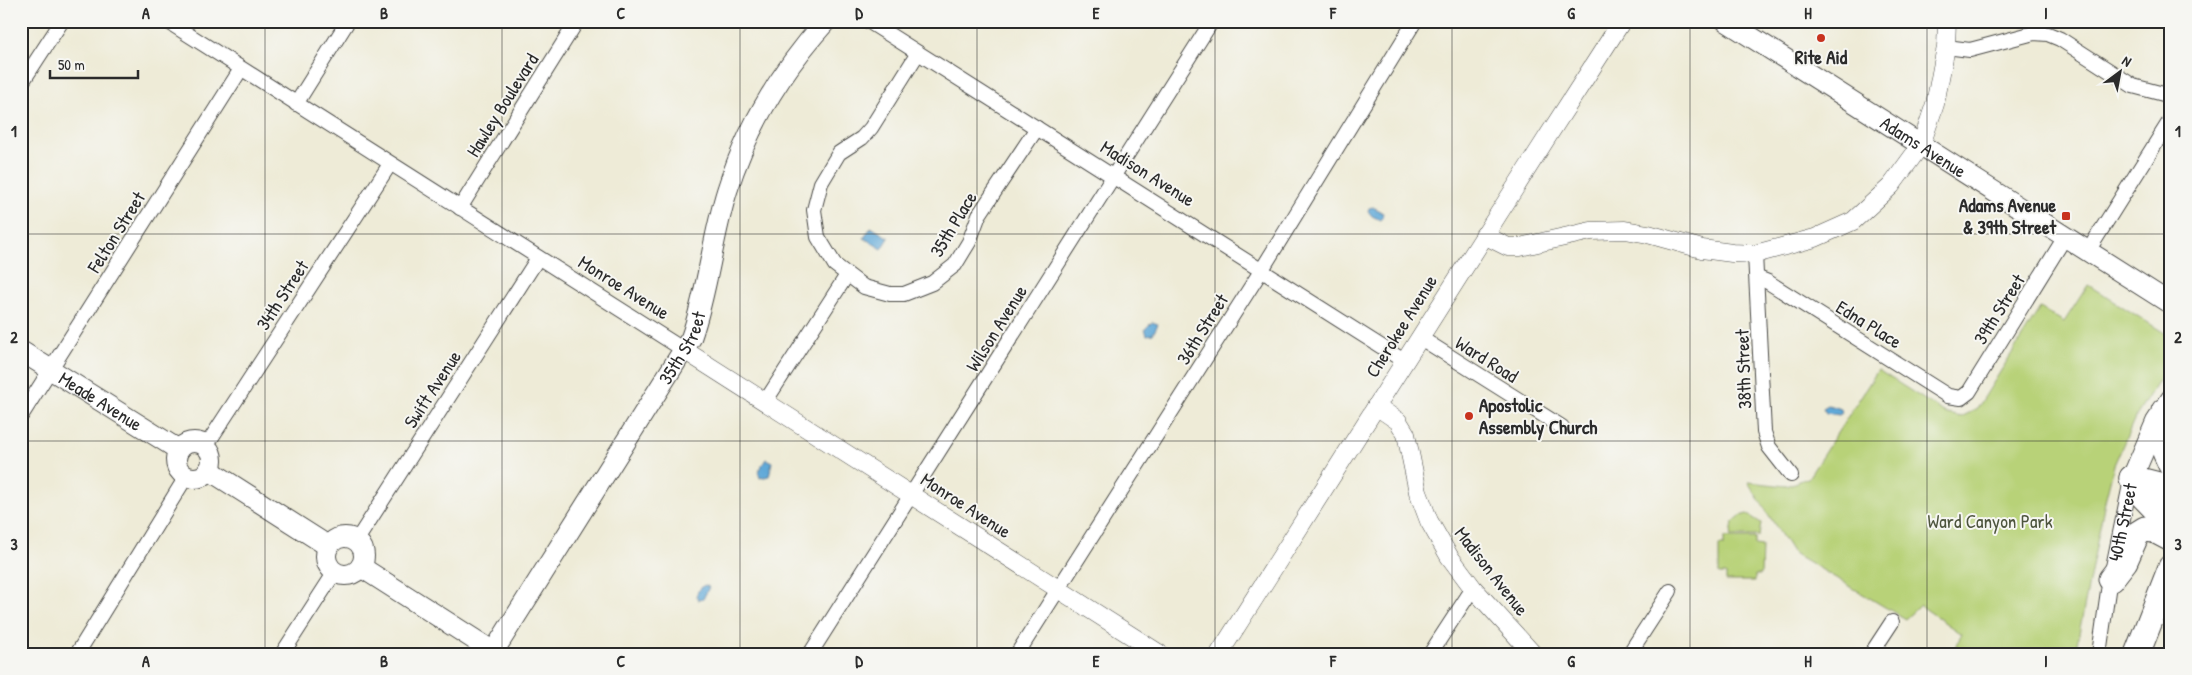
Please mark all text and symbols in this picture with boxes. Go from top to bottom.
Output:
text: A [142,2,150,24]
text: B [380,2,388,24]
text: C [617,2,626,24]
text: D [855,2,863,24]
text: E [1092,2,1100,24]
text: F [1329,2,1337,24]
text: G [1567,2,1575,24]
text: H [1804,2,1812,24]
text: I [2044,2,2048,24]
marker: Rite Aid [1815,32,1827,44]
place label: Rite Aid [1795,44,1848,70]
scale bar [50,48,138,80]
street label: Hawley Boulevard [460,48,544,162]
north arrow [2094,48,2144,98]
text: N [2119,51,2136,71]
text: 50 m [58,54,85,75]
street label: Adams Avenue [1876,110,1972,184]
text: 1 [11,120,17,142]
text: 1 [2175,120,2181,142]
street label: Madison Avenue [1096,134,1200,212]
street label: Felton Street [80,186,151,278]
street label: 35th Place [923,186,983,262]
place label: Adams Avenue & 39th Street [1959,192,2057,240]
marker: Adams Avenue & 39th Street [2060,210,2072,222]
street label: Monroe Avenue [574,249,675,325]
street label: 34th Street [250,255,315,335]
street label: 39th Street [1967,268,2031,349]
street label: Cherokee Avenue [1359,269,1443,382]
street label: Wilson Avenue [959,280,1033,376]
street label: 36th Street [1170,288,1234,369]
street label: Edna Place [1831,294,1907,355]
street label: 35th Street [652,308,712,389]
text: 2 [10,326,18,348]
text: 2 [2174,326,2182,348]
street label: 38th Street [1729,328,1757,409]
street label: Ward Road [1451,330,1524,389]
street label: Swift Avenue [397,345,467,433]
street label: Meade Avenue [54,365,148,437]
place label: Apostolic Assembly Church [1479,392,1597,441]
marker: Apostolic Assembly Church [1463,410,1475,422]
street label: Monroe Avenue [916,466,1016,544]
street label: 40th Street [2102,480,2143,563]
park label: Ward Canyon Park [1927,508,2053,534]
street label: Madison Avenue [1449,521,1535,621]
text: 3 [10,533,18,555]
text: 3 [2174,533,2182,555]
text: A [142,650,150,672]
text: B [380,650,388,672]
text: C [617,650,626,672]
text: D [855,650,863,672]
text: E [1092,650,1100,672]
text: F [1329,650,1337,672]
text: G [1567,650,1575,672]
text: H [1804,650,1812,672]
text: I [2044,650,2048,672]

